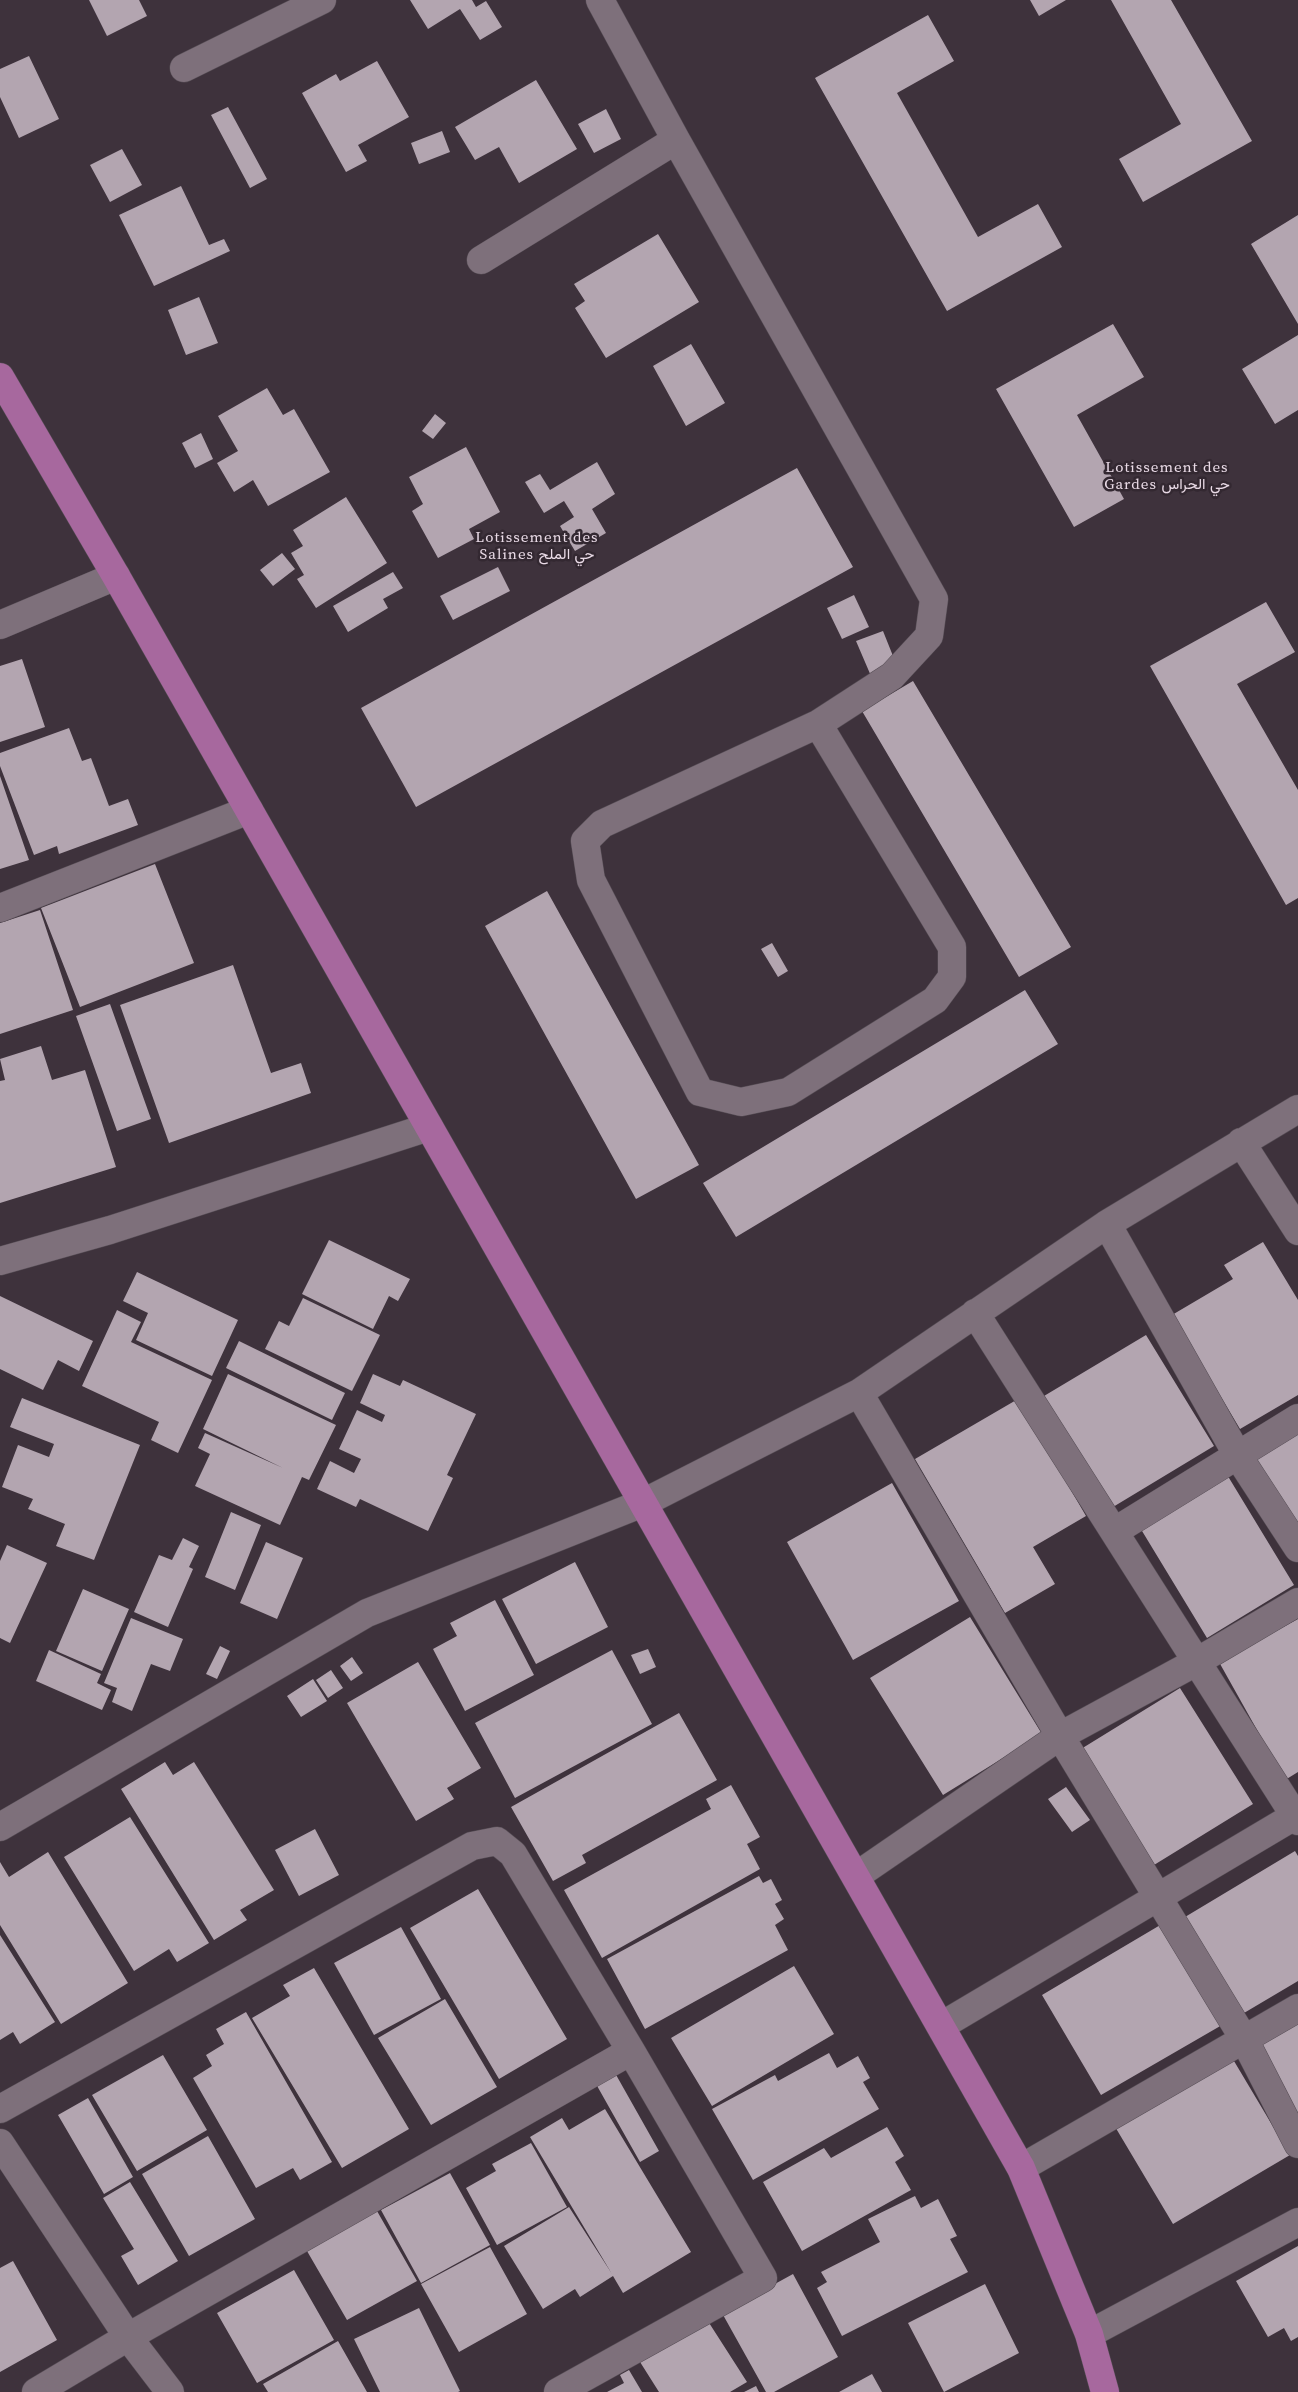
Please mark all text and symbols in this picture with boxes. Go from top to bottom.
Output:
district label: Lotissement des Gardes حي الحراس [1103,459,1231,494]
district label: Lotissement des Salines حي الملح [473,529,601,564]

